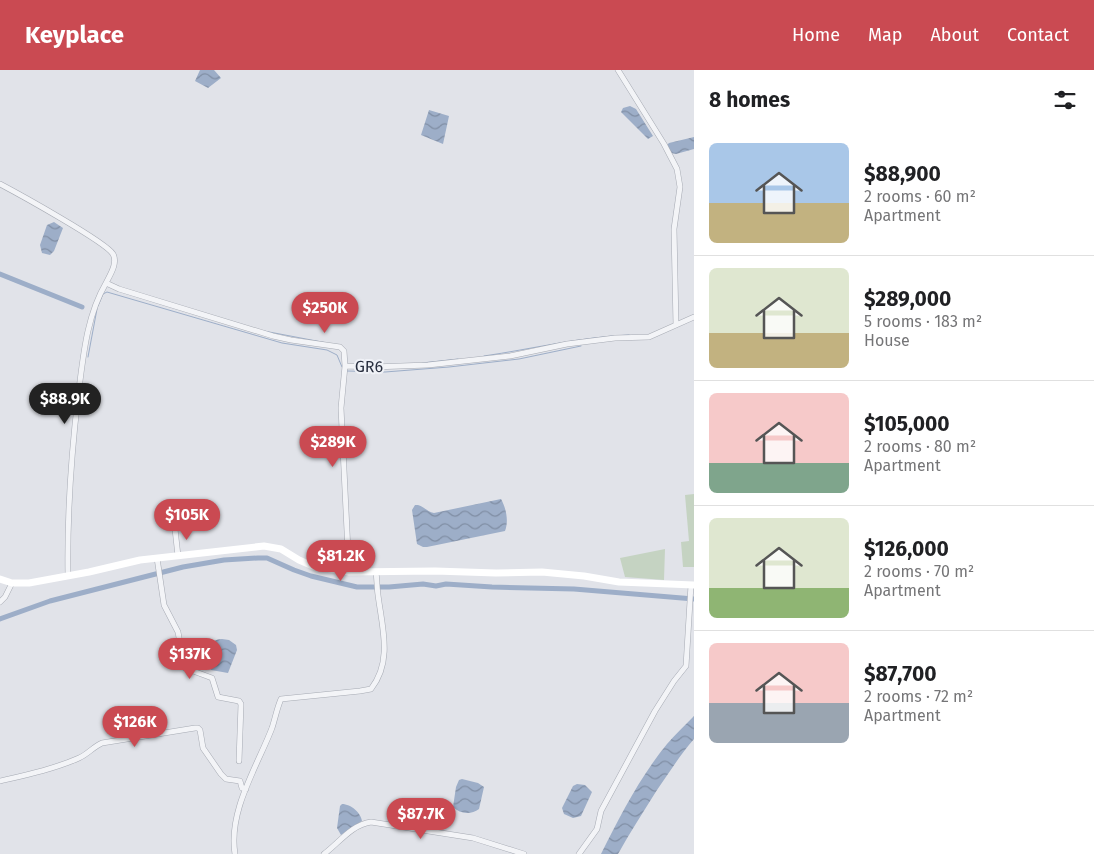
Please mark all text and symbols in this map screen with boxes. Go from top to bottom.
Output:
text: Keyplace [25,21,124,49]
text: Home [792,24,840,46]
text: Map [868,24,902,46]
text: About [930,24,979,46]
text: Contact [1007,24,1069,46]
icon: filters [1051,86,1079,114]
text: 8 homes [709,87,790,113]
text: $88,900 [864,161,941,187]
icon: home [749,163,809,223]
text: 2 rooms · 60 m² [864,187,976,206]
text: Apartment [864,206,941,225]
text: $289,000 [864,286,951,312]
icon: home [749,288,809,348]
pin: $250K [290,292,360,334]
text: $250K [303,298,347,317]
text: 5 rooms · 183 m² [864,312,982,331]
text: House [864,331,910,350]
street label: GR6 [355,357,383,376]
pin: $88.9K [24,382,106,425]
text: $88.9K [40,389,90,408]
text: $105,000 [864,411,950,437]
icon: home [749,413,809,473]
pin: $289K [298,426,368,468]
text: $289K [310,432,356,451]
text: 2 rooms · 80 m² [864,437,976,456]
text: Apartment [864,456,941,475]
pin: $105K [152,498,222,541]
text: $105K [165,505,209,524]
text: $126,000 [864,536,949,562]
icon: home [749,538,809,598]
pin: $81.2K [300,540,382,582]
text: $81.2K [317,546,365,565]
text: 2 rooms · 70 m² [864,562,974,581]
text: Apartment [864,581,941,600]
pin: $137K [155,638,225,680]
text: $137K [169,644,211,663]
text: $87,700 [864,661,936,687]
icon: home [749,663,809,723]
text: 2 rooms · 72 m² [864,687,973,706]
pin: $126K [100,706,170,748]
text: Apartment [864,706,941,725]
text: $126K [113,712,157,731]
pin: $87.7K [380,798,462,840]
text: $87.7K [398,804,444,823]

